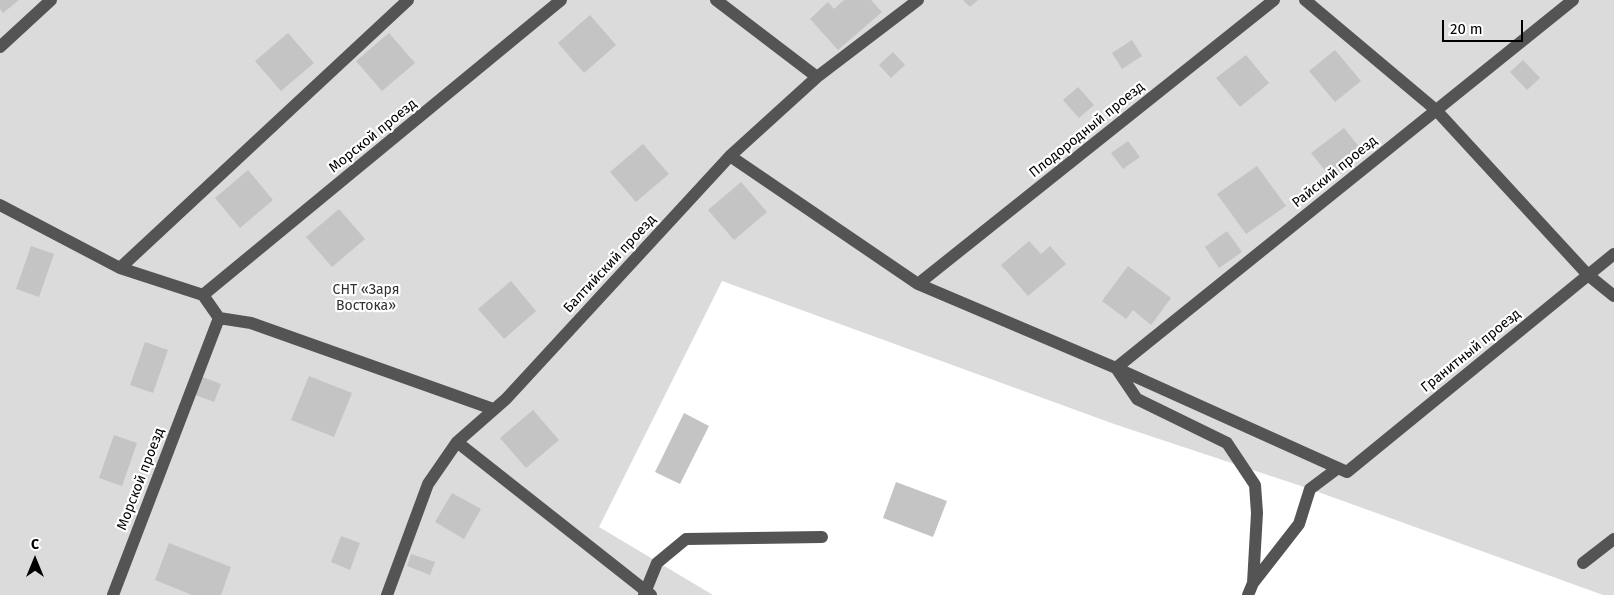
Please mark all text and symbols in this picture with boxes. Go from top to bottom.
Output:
scale bar [1444,10,1525,42]
text: 20 m [1450,20,1483,38]
street label: Плодородный проезд [1026,78,1148,182]
street label: Морской проезд [326,95,420,177]
street label: Райский проезд [1289,133,1381,211]
street label: Балтийский проезд [560,211,660,317]
park label: СНТ «Заря Востока» [333,282,399,314]
street label: Гранитный проезд [1418,306,1524,396]
street label: Морской проезд [114,425,168,533]
north arrow [10,535,60,585]
text: С [31,536,39,553]

